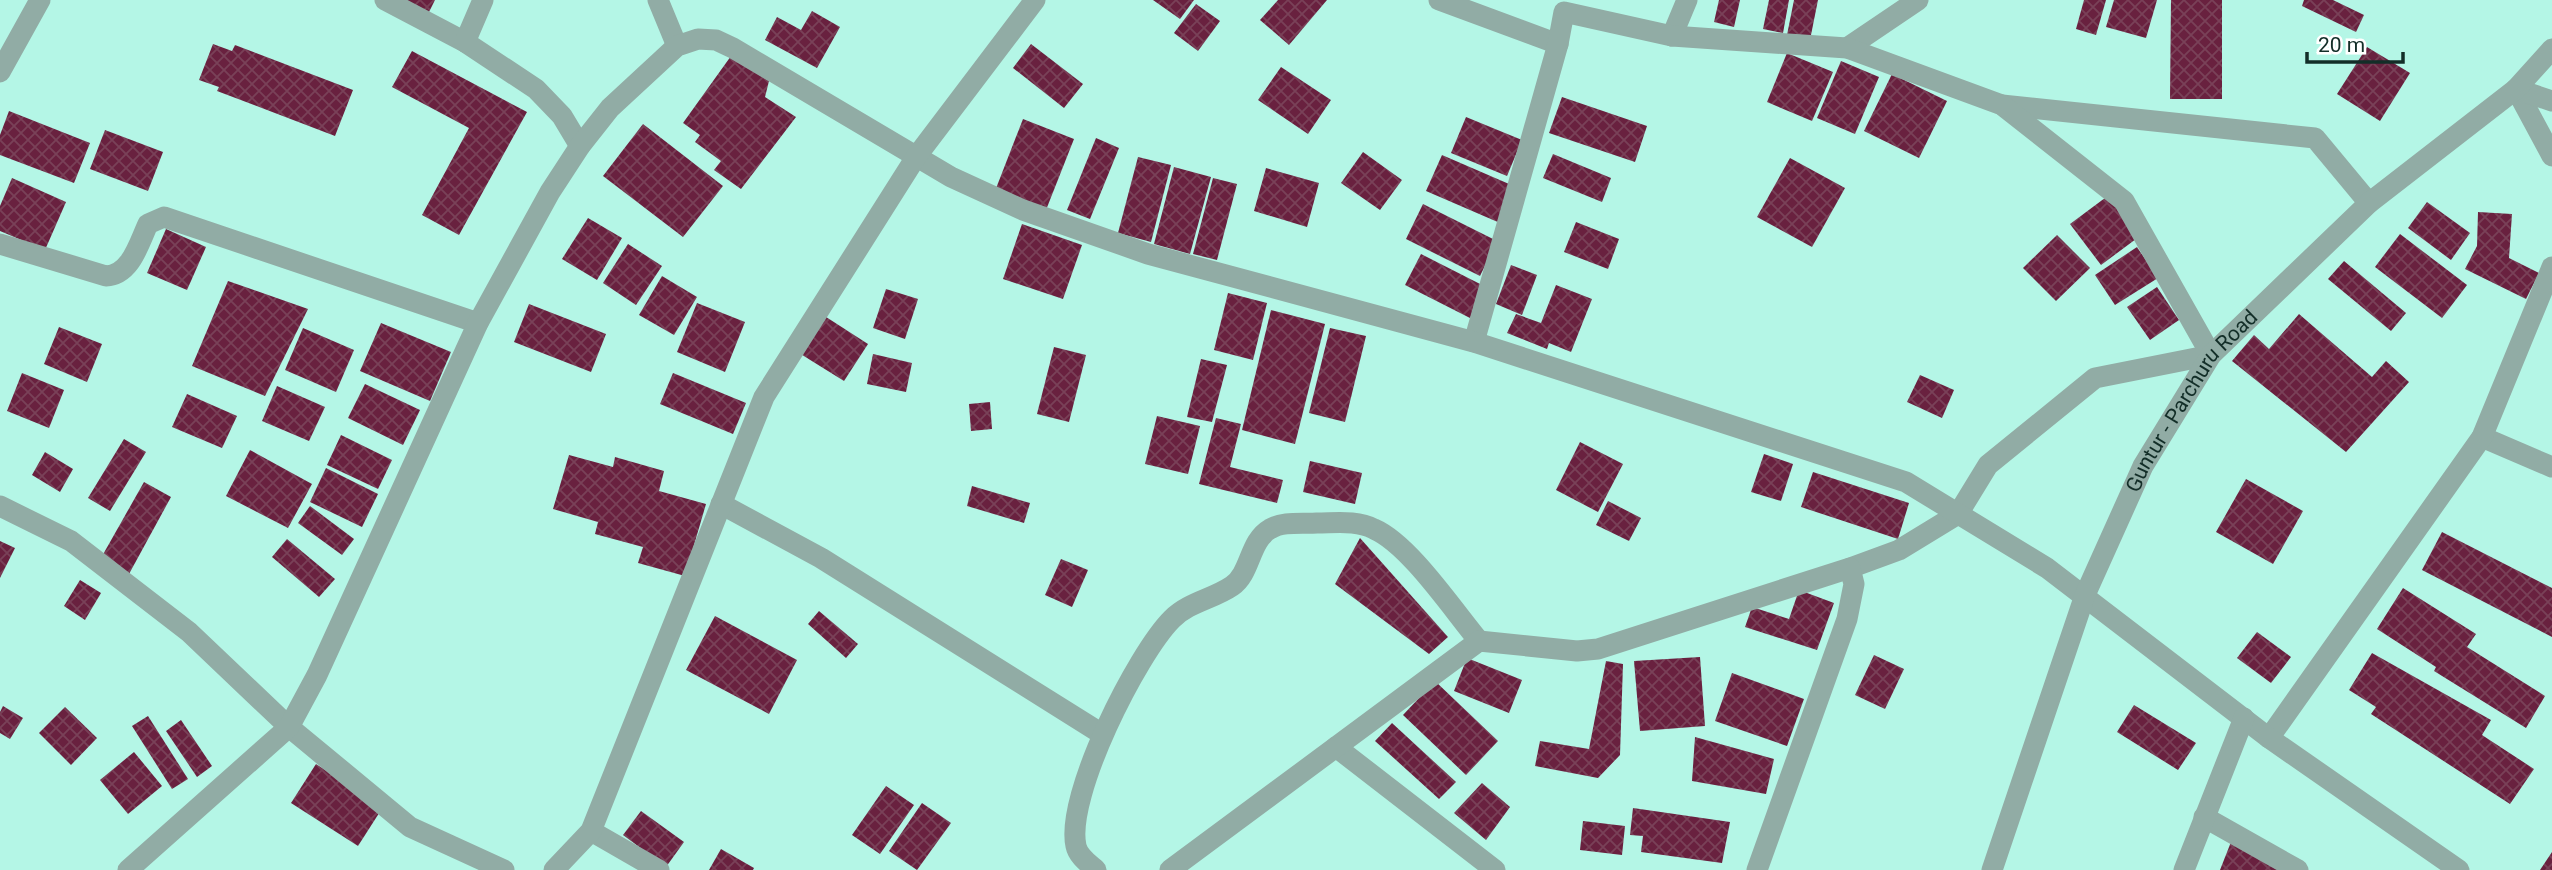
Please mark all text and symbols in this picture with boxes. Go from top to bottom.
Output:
scale bar [2307,21,2403,65]
text: 20 m [2318,33,2365,57]
street label: Guntur - Parchuru Road [2121,305,2262,496]

